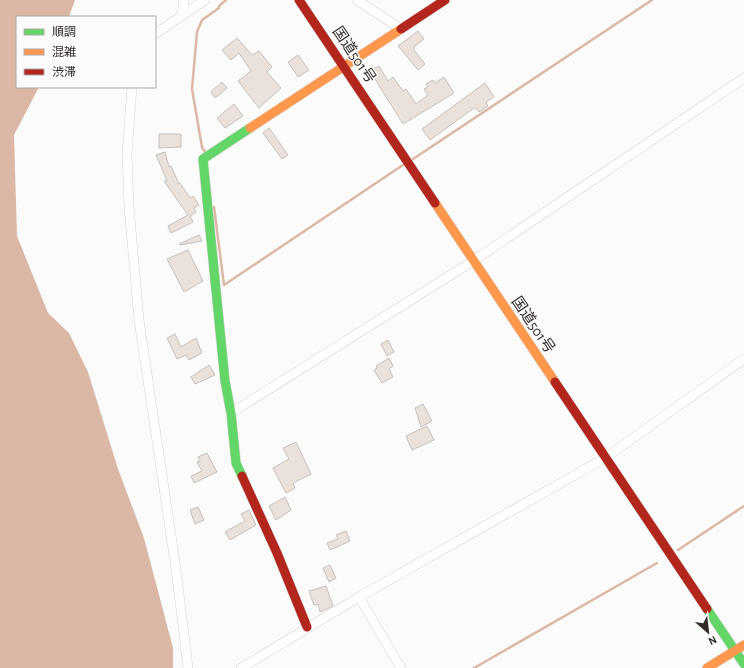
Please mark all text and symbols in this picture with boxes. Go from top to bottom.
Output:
legend [16,16,156,88]
street label: 国道501号 [330,24,379,86]
text: 順調 [52,26,76,38]
text: 混雑 [52,45,76,58]
text: 渋滞 [52,66,76,78]
street label: 国道501号 [509,294,558,356]
north arrow [688,612,728,652]
text: N [706,634,718,647]

